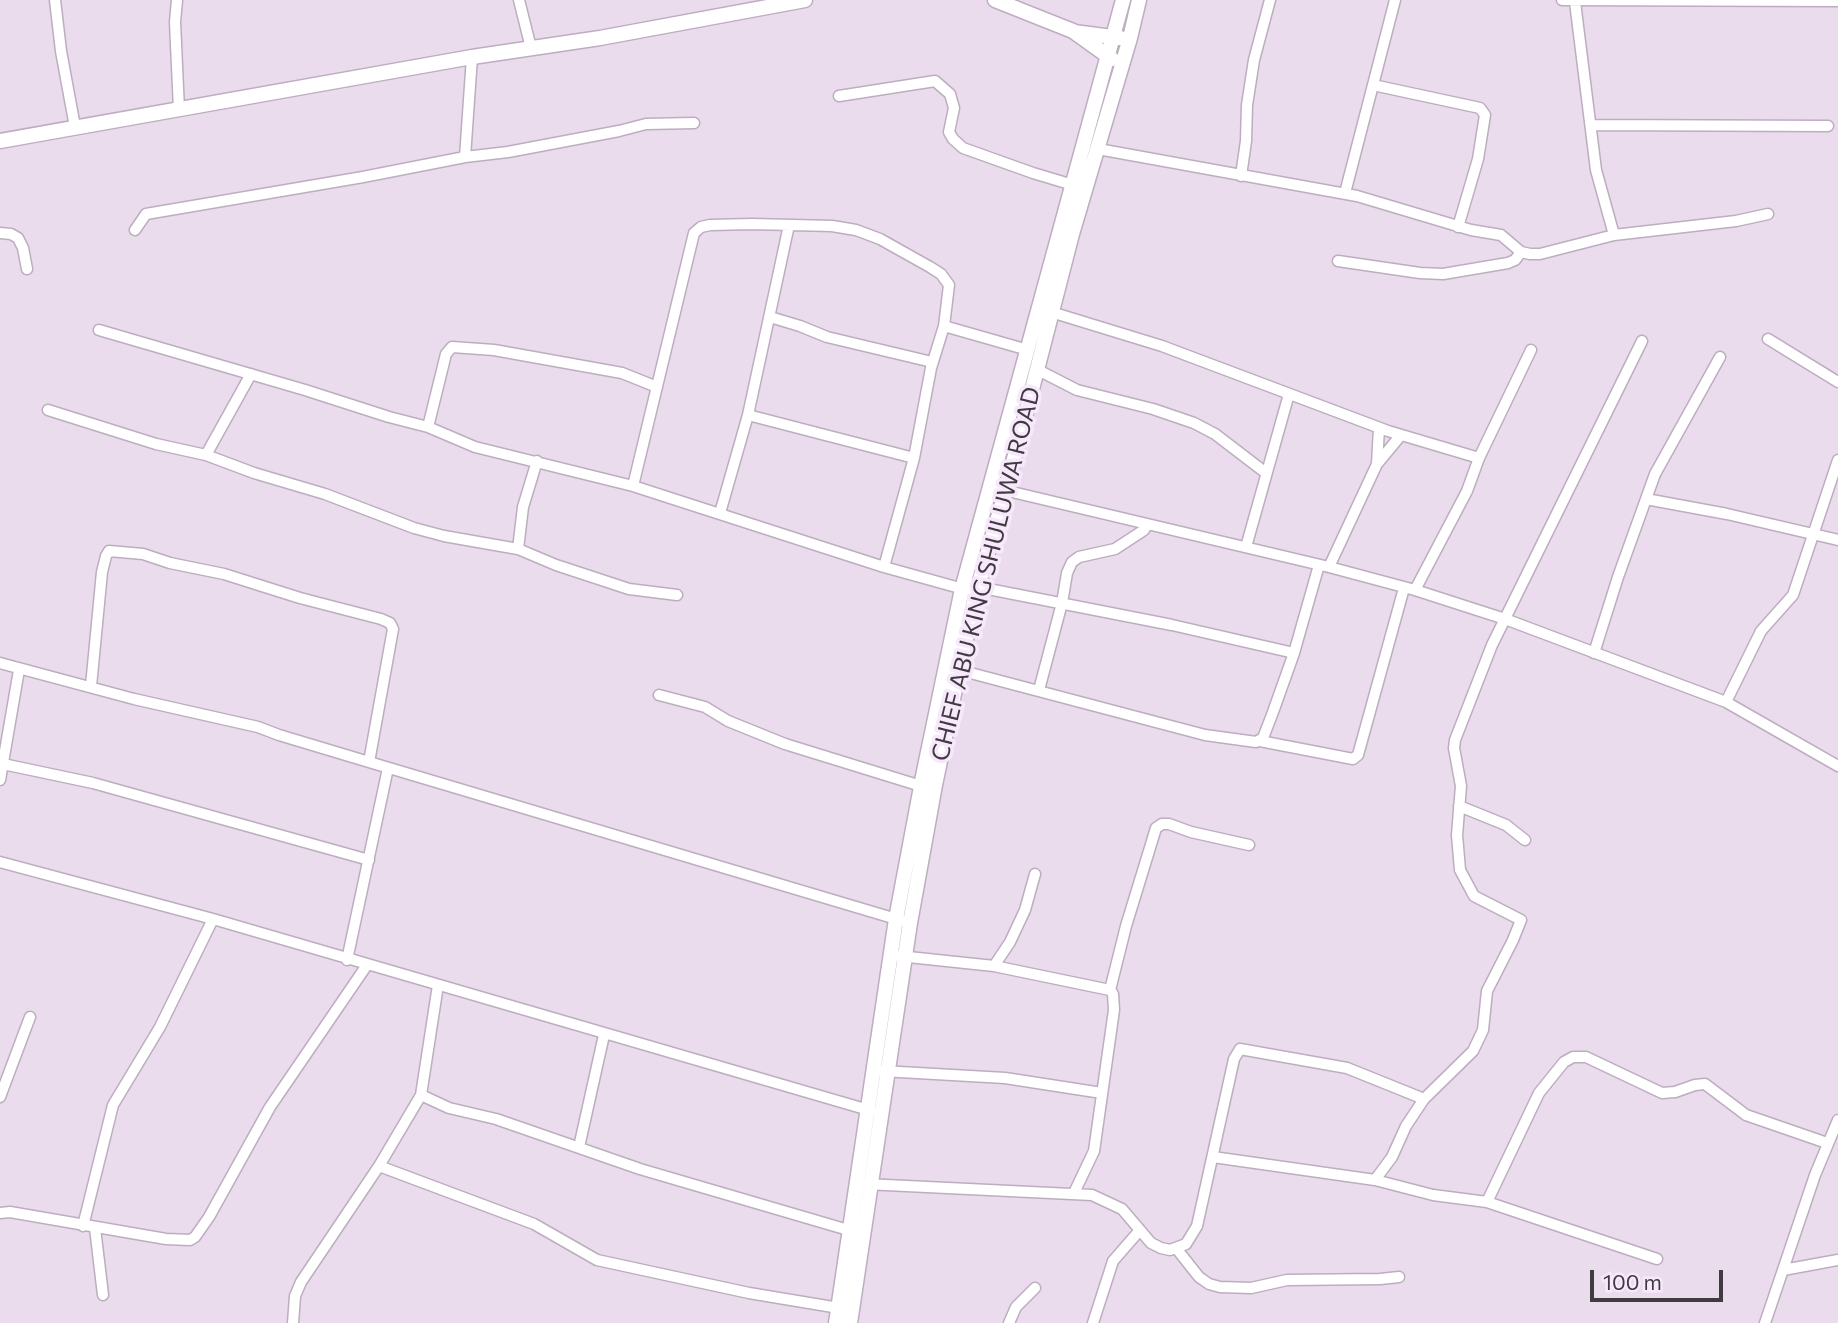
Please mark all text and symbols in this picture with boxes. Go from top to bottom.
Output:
street label: CHIEF ABU KING SHULUWA ROAD [926,384,1046,764]
scale bar [1593,1256,1726,1300]
text: 100 m [1603,1269,1662,1294]

